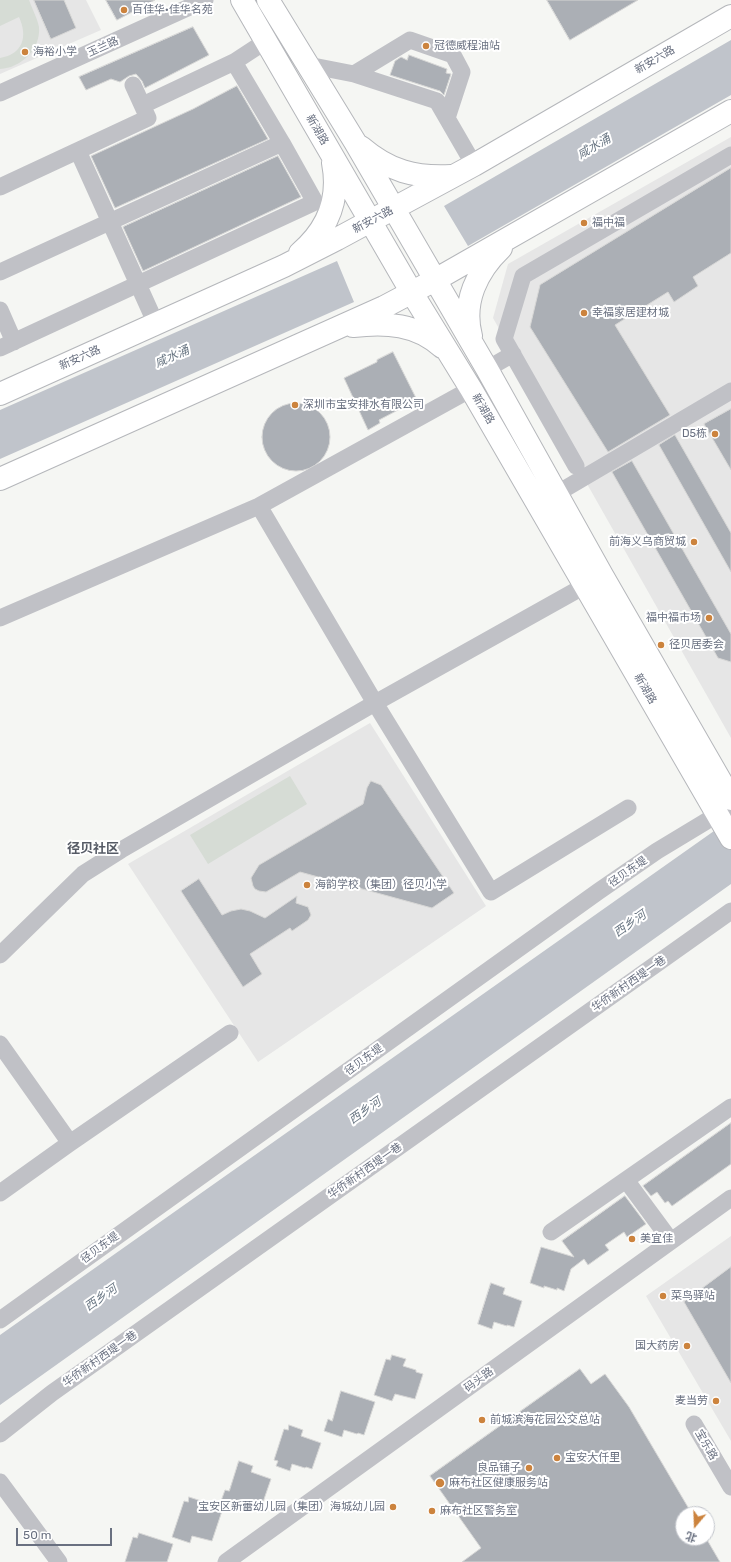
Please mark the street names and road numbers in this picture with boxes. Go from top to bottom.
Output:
street label: 玉兰路 [85,34,121,60]
street label: 新安六路 [633,43,677,77]
street label: 新湖路 [303,112,331,148]
street label: 新安六路 [350,204,396,236]
street label: 新安六路 [57,343,103,373]
street label: 新湖路 [469,391,497,427]
street label: 新湖路 [631,671,659,707]
street label: 径贝东堤 [606,854,650,890]
street label: 华侨新村西堤一巷 [589,953,669,1015]
street label: 径贝东堤 [342,1042,386,1078]
street label: 华侨新村西堤一巷 [325,1140,405,1202]
street label: 径贝东堤 [78,1230,122,1266]
street label: 华侨新村西堤一巷 [60,1328,140,1390]
street label: 码头路 [462,1365,496,1395]
street label: 宝乐路 [692,1427,720,1463]

